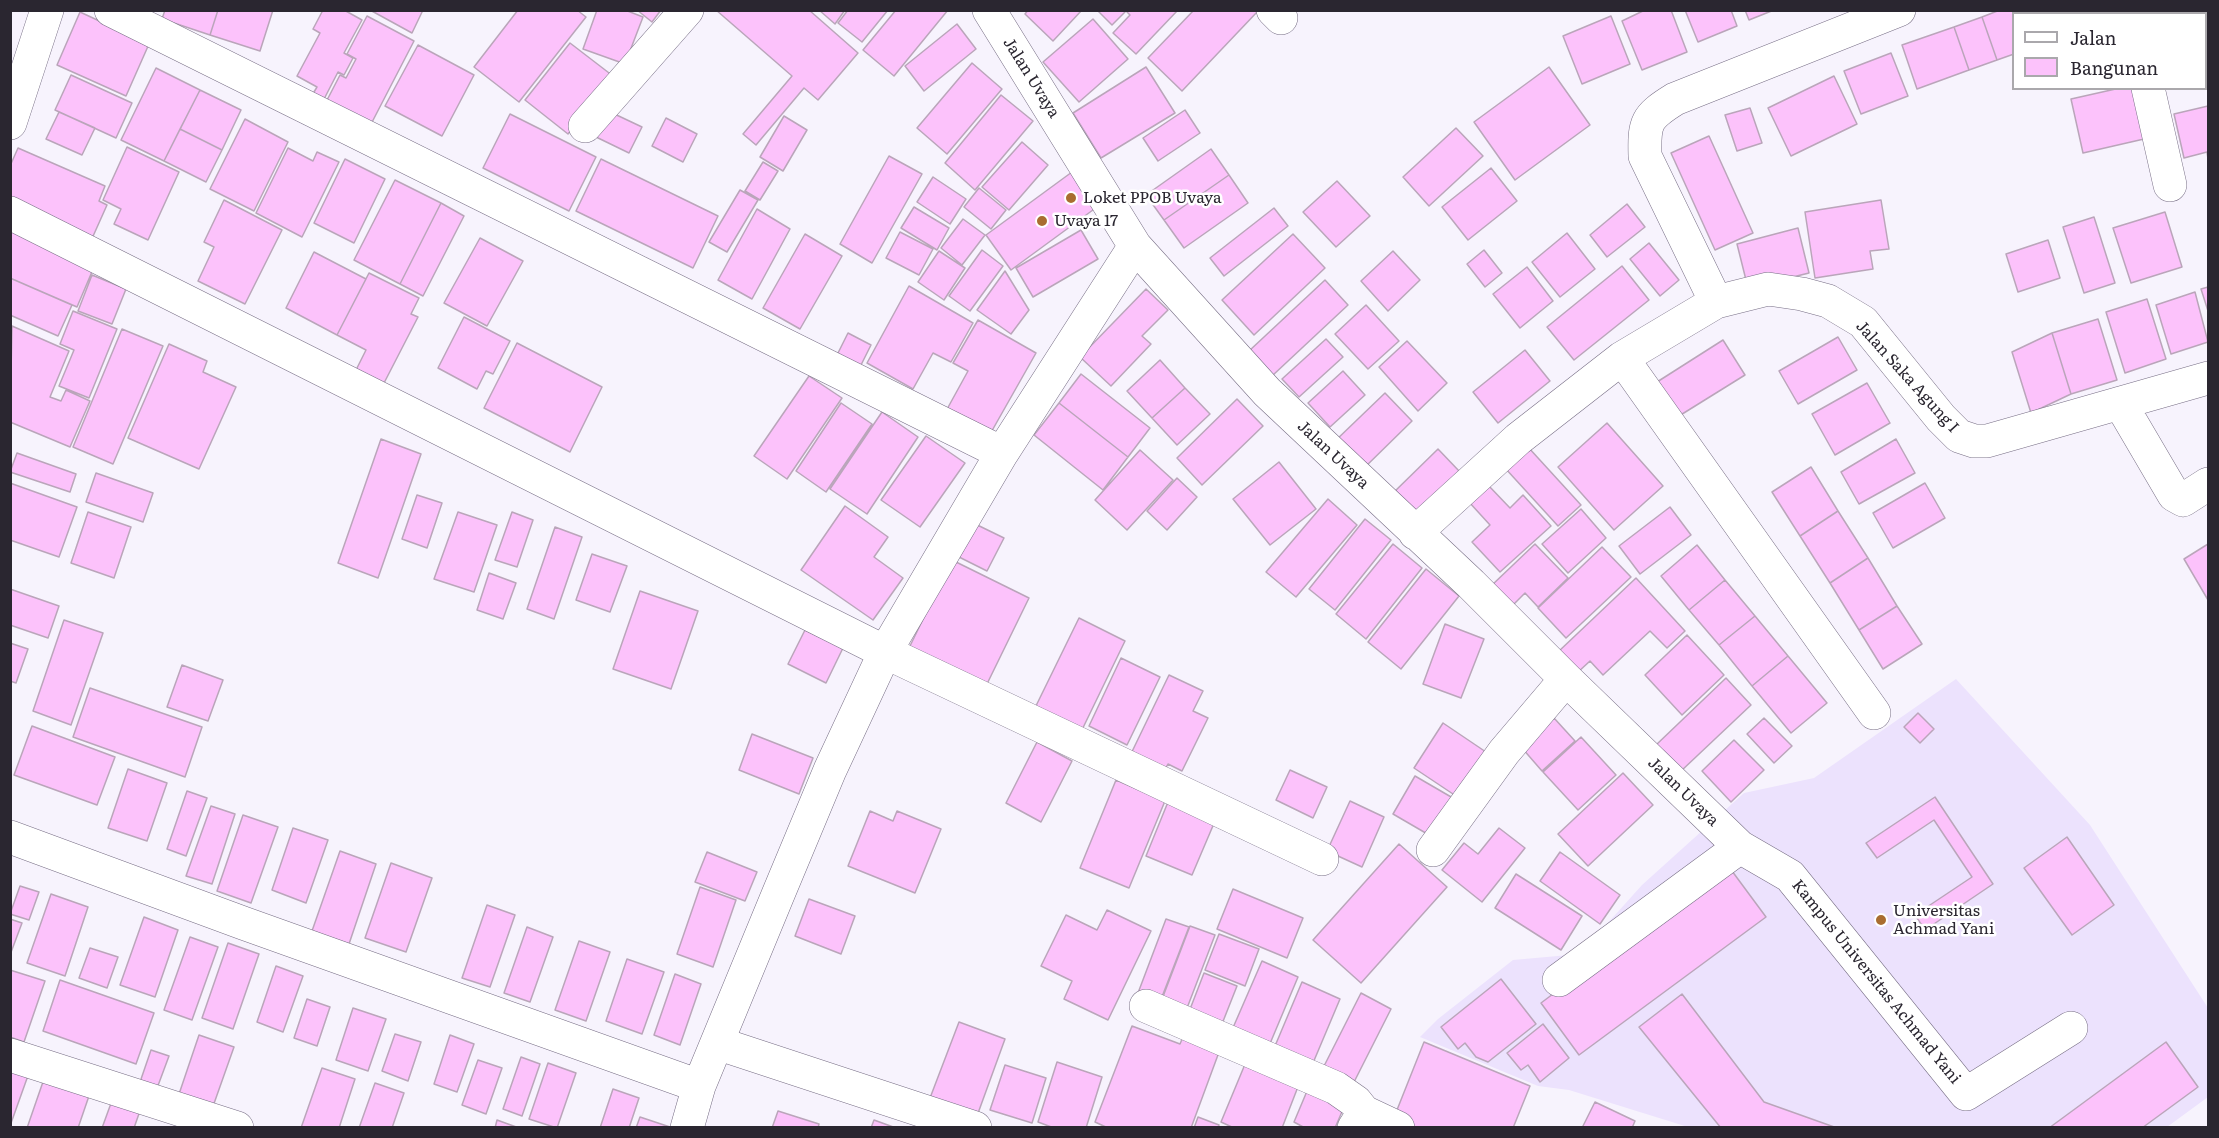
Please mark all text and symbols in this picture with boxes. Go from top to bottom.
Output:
legend [2012,12,2207,90]
text: Jalan [2070,24,2116,51]
street label: Jalan Uvaya [999,34,1063,122]
text: Bangunan [2070,54,2158,81]
place label: Loket PPOB Uvaya [1083,188,1222,208]
marker: Loket PPOB Uvaya [1064,191,1078,205]
place label: Uvaya 17 [1054,211,1118,231]
marker: Uvaya 17 [1035,214,1049,228]
street label: Jalan Saka Agung I [1852,317,1962,437]
street label: Jalan Uvaya [1293,417,1373,493]
street label: Jalan Uvaya [1644,753,1722,831]
street label: Kampus Universitas Achmad Yani [1788,876,1964,1088]
place label: Universitas Achmad Yani [1893,901,1994,939]
marker: Universitas Achmad Yani [1874,913,1888,927]

